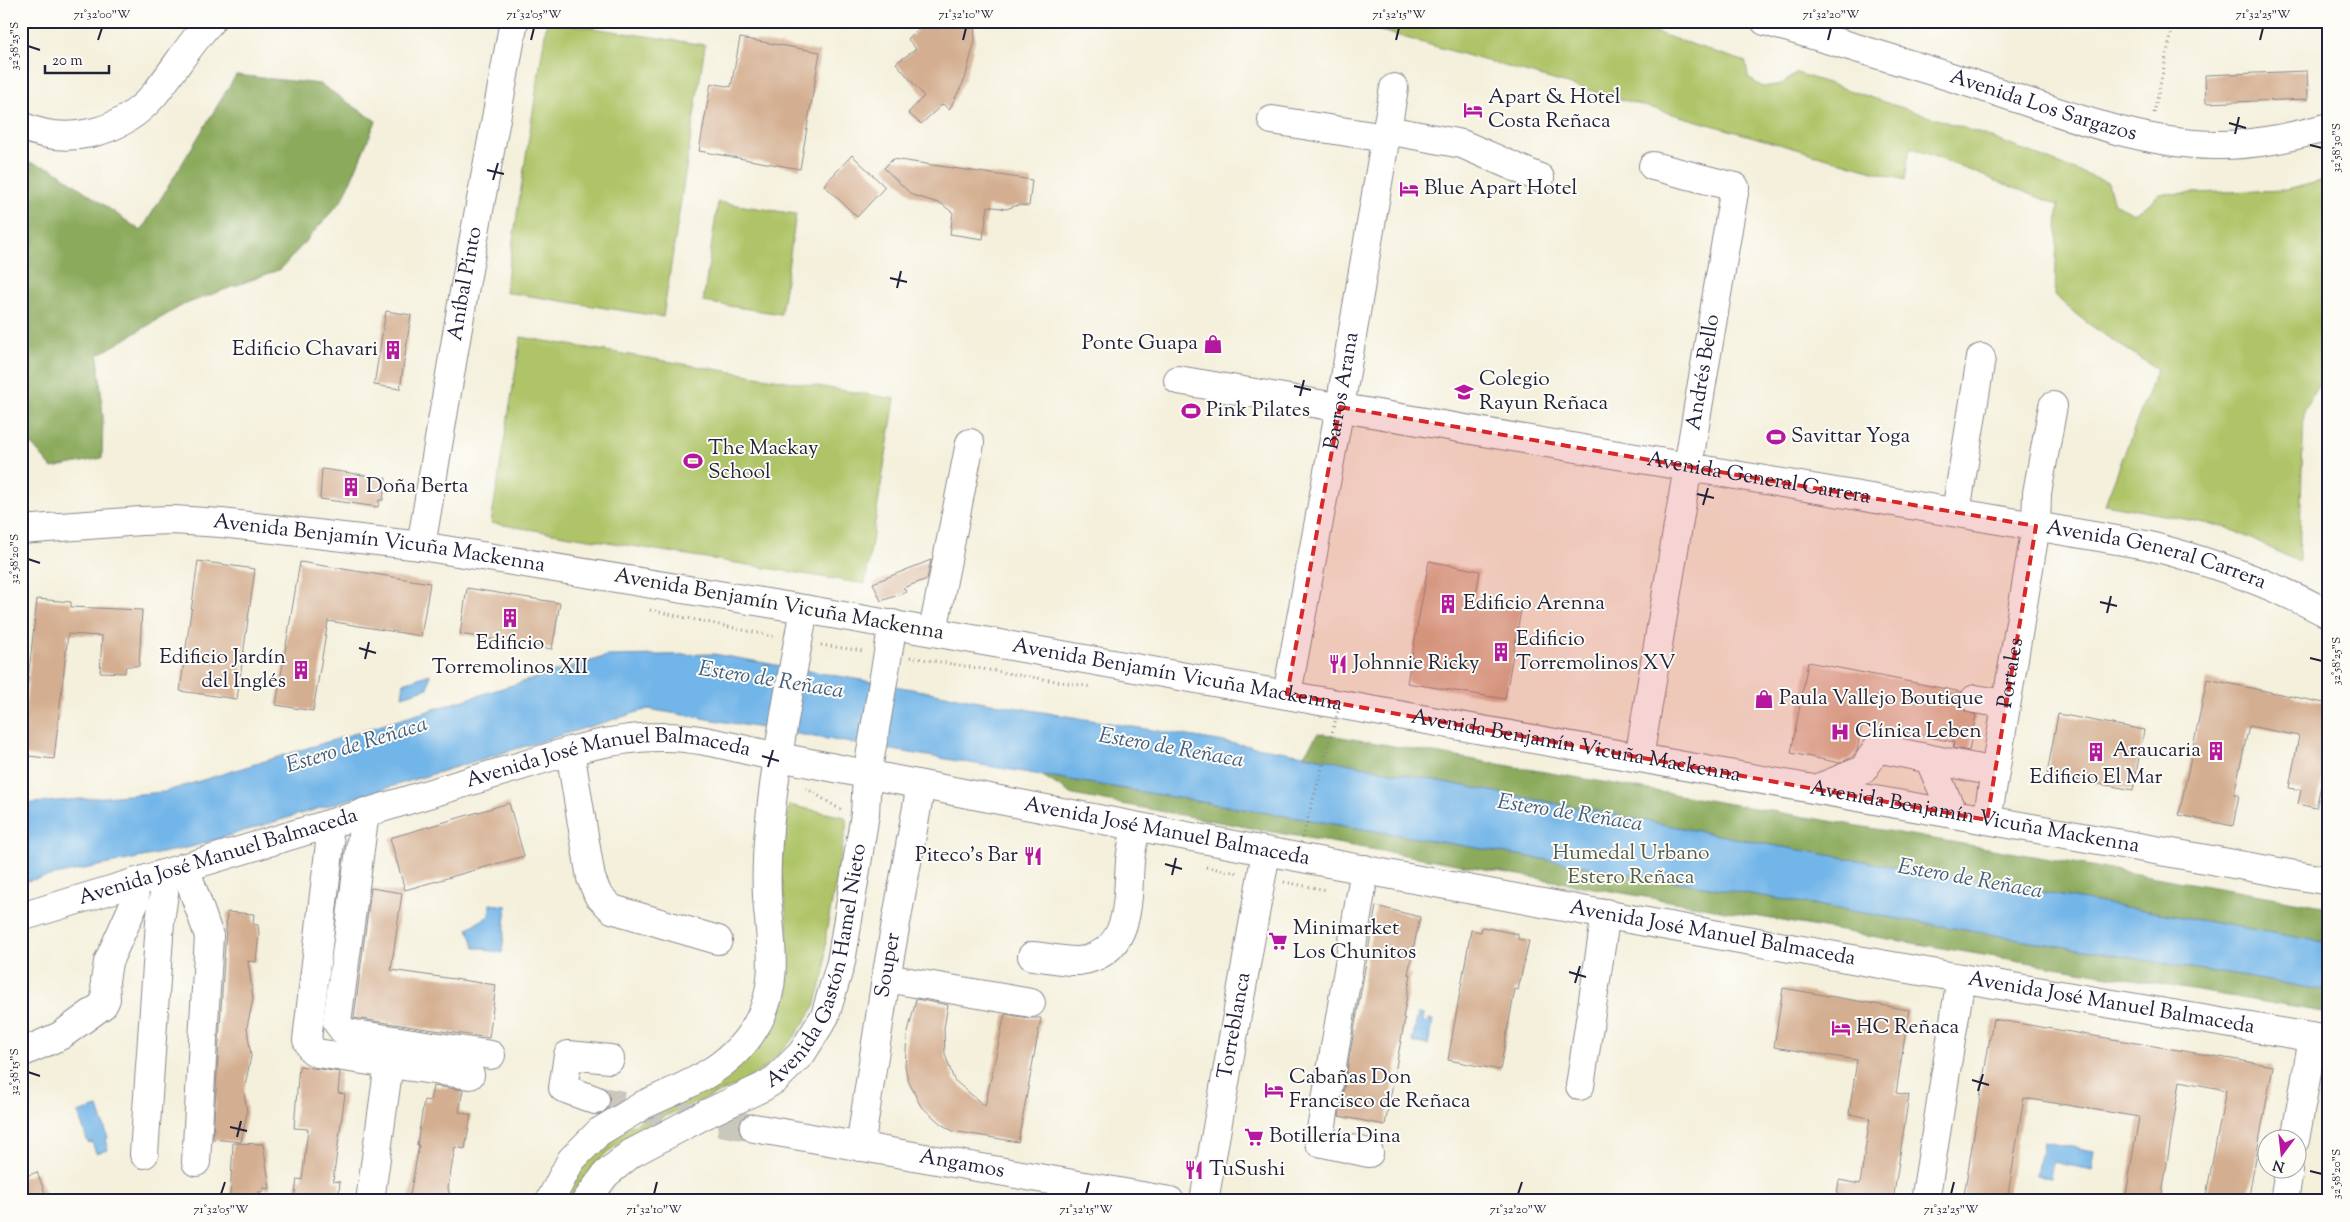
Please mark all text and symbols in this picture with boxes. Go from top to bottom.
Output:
text: 71°32'00"W [74,6,131,24]
text: 71°32'05"W [507,6,562,24]
text: 71°32'10"W [938,6,994,24]
text: 71°32'15"W [1372,6,1426,24]
text: 71°32'20"W [1803,6,1860,24]
text: 71°32'25"W [2236,6,2291,24]
text: 32°58'25"S [6,22,24,70]
scale bar [45,42,109,74]
text: 20 m [52,51,83,72]
street label: Avenida Los Sargazos [1946,63,2140,149]
place label: Apart & Hotel Costa Reñaca [1488,83,1621,137]
hotel icon: Apart & Hotel Costa Reñaca [1462,99,1484,121]
text: 32°58'30"S [2328,123,2346,173]
place label: Blue Apart Hotel [1424,174,1577,204]
hotel icon: Blue Apart Hotel [1398,178,1420,200]
street label: Aníbal Pinto [441,224,491,343]
street label: Andrés Bello [1679,312,1728,433]
place label: Ponte Guapa [1082,329,1198,359]
street label: Barros Arana [1317,330,1367,452]
shop icon: Ponte Guapa [1202,333,1224,355]
place label: Edificio Chavari [232,335,378,365]
building icon: Edificio Chavari [382,339,404,361]
place label: Colegio Rayun Reñaca [1479,365,1608,419]
school or university icon: Colegio Rayun Reñaca [1453,381,1475,403]
place label: Pink Pilates [1206,396,1310,426]
sports icon: Pink Pilates [1180,400,1202,422]
place label: Savittar Yoga [1791,422,1910,452]
sports icon: Savittar Yoga [1765,426,1787,448]
place label: The Mackay School [708,434,819,488]
street label: Avenida General Carrera [1644,445,1873,513]
sports icon: The Mackay School [682,450,704,472]
place label: Doña Berta [366,472,469,502]
building icon: Doña Berta [340,476,362,498]
street label: Avenida Benjamín Vicuña Mackenna [212,507,548,581]
street label: Avenida General Carrera [2044,513,2271,598]
text: 32°58'20"S [6,534,24,584]
street label: Avenida Benjamín Vicuña Mackenna [612,561,947,649]
place label: Edificio Arenna [1463,589,1605,619]
building icon: Edificio Arenna [1437,593,1459,615]
building icon: Edificio Torremolinos XII [499,607,521,629]
place label: Edificio Torremolinos XV [1516,625,1675,679]
place label: Edificio Torremolinos XII [432,629,588,683]
street label: Avenida Benjamín Vicuña Mackenna [1010,631,1345,720]
street label: Portales [1991,636,2032,710]
text: 32°58'25"S [2328,637,2346,685]
building icon: Edificio Torremolinos XV [1490,641,1512,663]
place label: Edificio Jardín del Inglés [159,643,286,697]
place label: Johnnie Ricky [1352,649,1480,679]
restaurant icon: Johnnie Ricky [1327,653,1349,675]
water label: Estero de Reñaca [696,654,846,708]
building icon: Edificio Jardín del Inglés [290,659,312,681]
place label: Paula Vallejo Boutique [1779,684,1984,714]
shop icon: Paula Vallejo Boutique [1753,688,1775,710]
street label: Avenida Benjamín Vicuña Mackenna [1409,703,1743,791]
water label: Estero de Reñaca [282,709,432,783]
place label: Clínica Leben [1855,717,1982,747]
water label: Estero de Reñaca [1096,720,1246,778]
hospital icon: Clínica Leben [1829,721,1851,743]
street label: Avenida José Manuel Balmaceda [463,722,754,797]
place label: Araucaria [2113,736,2201,766]
building icon: Araucaria [2205,740,2227,762]
building icon: Edificio El Mar [2085,741,2107,763]
place label: Edificio El Mar [2030,763,2163,793]
street label: Avenida Benjamín Vicuña Mackenna [1807,774,2142,862]
water label: Estero de Reñaca [1495,787,1645,841]
street label: Avenida José Manuel Balmaceda [1021,790,1312,874]
street label: Avenida José Manuel Balmaceda [75,801,362,914]
park label: Humedal Urbano Estero Reñaca [1552,839,1710,893]
street label: Avenida Gastón Hamel Nieto [760,841,875,1097]
place label: Piteco's Bar [915,841,1018,871]
restaurant icon: Piteco's Bar [1022,845,1044,867]
water label: Estero de Reñaca [1895,851,2045,909]
street label: Avenida José Manuel Balmaceda [1567,893,1858,974]
place label: Minimarket Los Chunitos [1293,914,1416,968]
street label: Souper [868,930,909,1000]
supermarket icon: Minimarket Los Chunitos [1267,930,1289,952]
street label: Avenida José Manuel Balmaceda [1966,965,2257,1043]
street label: Torreblanca [1211,970,1259,1082]
place label: HC Reñaca [1856,1013,1960,1043]
hotel icon: HC Reñaca [1830,1017,1852,1039]
text: 32°58'15"S [6,1048,24,1096]
place label: Cabañas Don Francisco de Reñaca [1289,1063,1471,1117]
hotel icon: Cabañas Don Francisco de Reñaca [1263,1079,1285,1101]
place label: Botillería Dina [1269,1122,1401,1152]
supermarket icon: Botillería Dina [1243,1126,1265,1148]
north arrow [2258,1130,2308,1180]
street label: Angamos [917,1142,1007,1187]
text: 32°58'20"S [2328,1149,2346,1199]
text: N [2271,1154,2287,1176]
place label: TuSushi [1209,1155,1285,1185]
restaurant icon: TuSushi [1183,1159,1205,1181]
text: 71°32'05"W [194,1201,249,1219]
text: 71°32'10"W [626,1201,682,1219]
text: 71°32'15"W [1059,1201,1113,1219]
text: 71°32'20"W [1490,1201,1547,1219]
text: 71°32'25"W [1924,1201,1979,1219]

